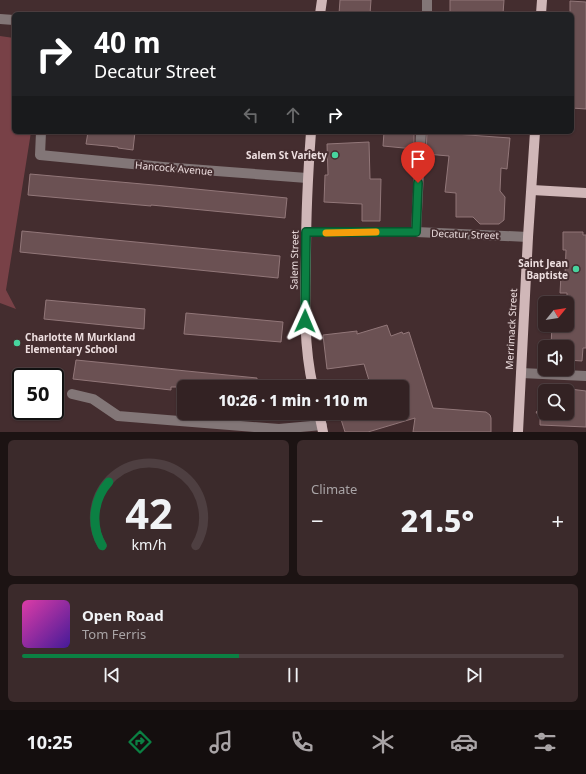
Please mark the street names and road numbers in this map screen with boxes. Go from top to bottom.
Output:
street label: Hancock Avenue [135,158,214,178]
street label: Decatur Street [431,226,500,242]
street label: Salem Street [286,230,302,290]
street label: Merrimack Street [502,288,520,370]

